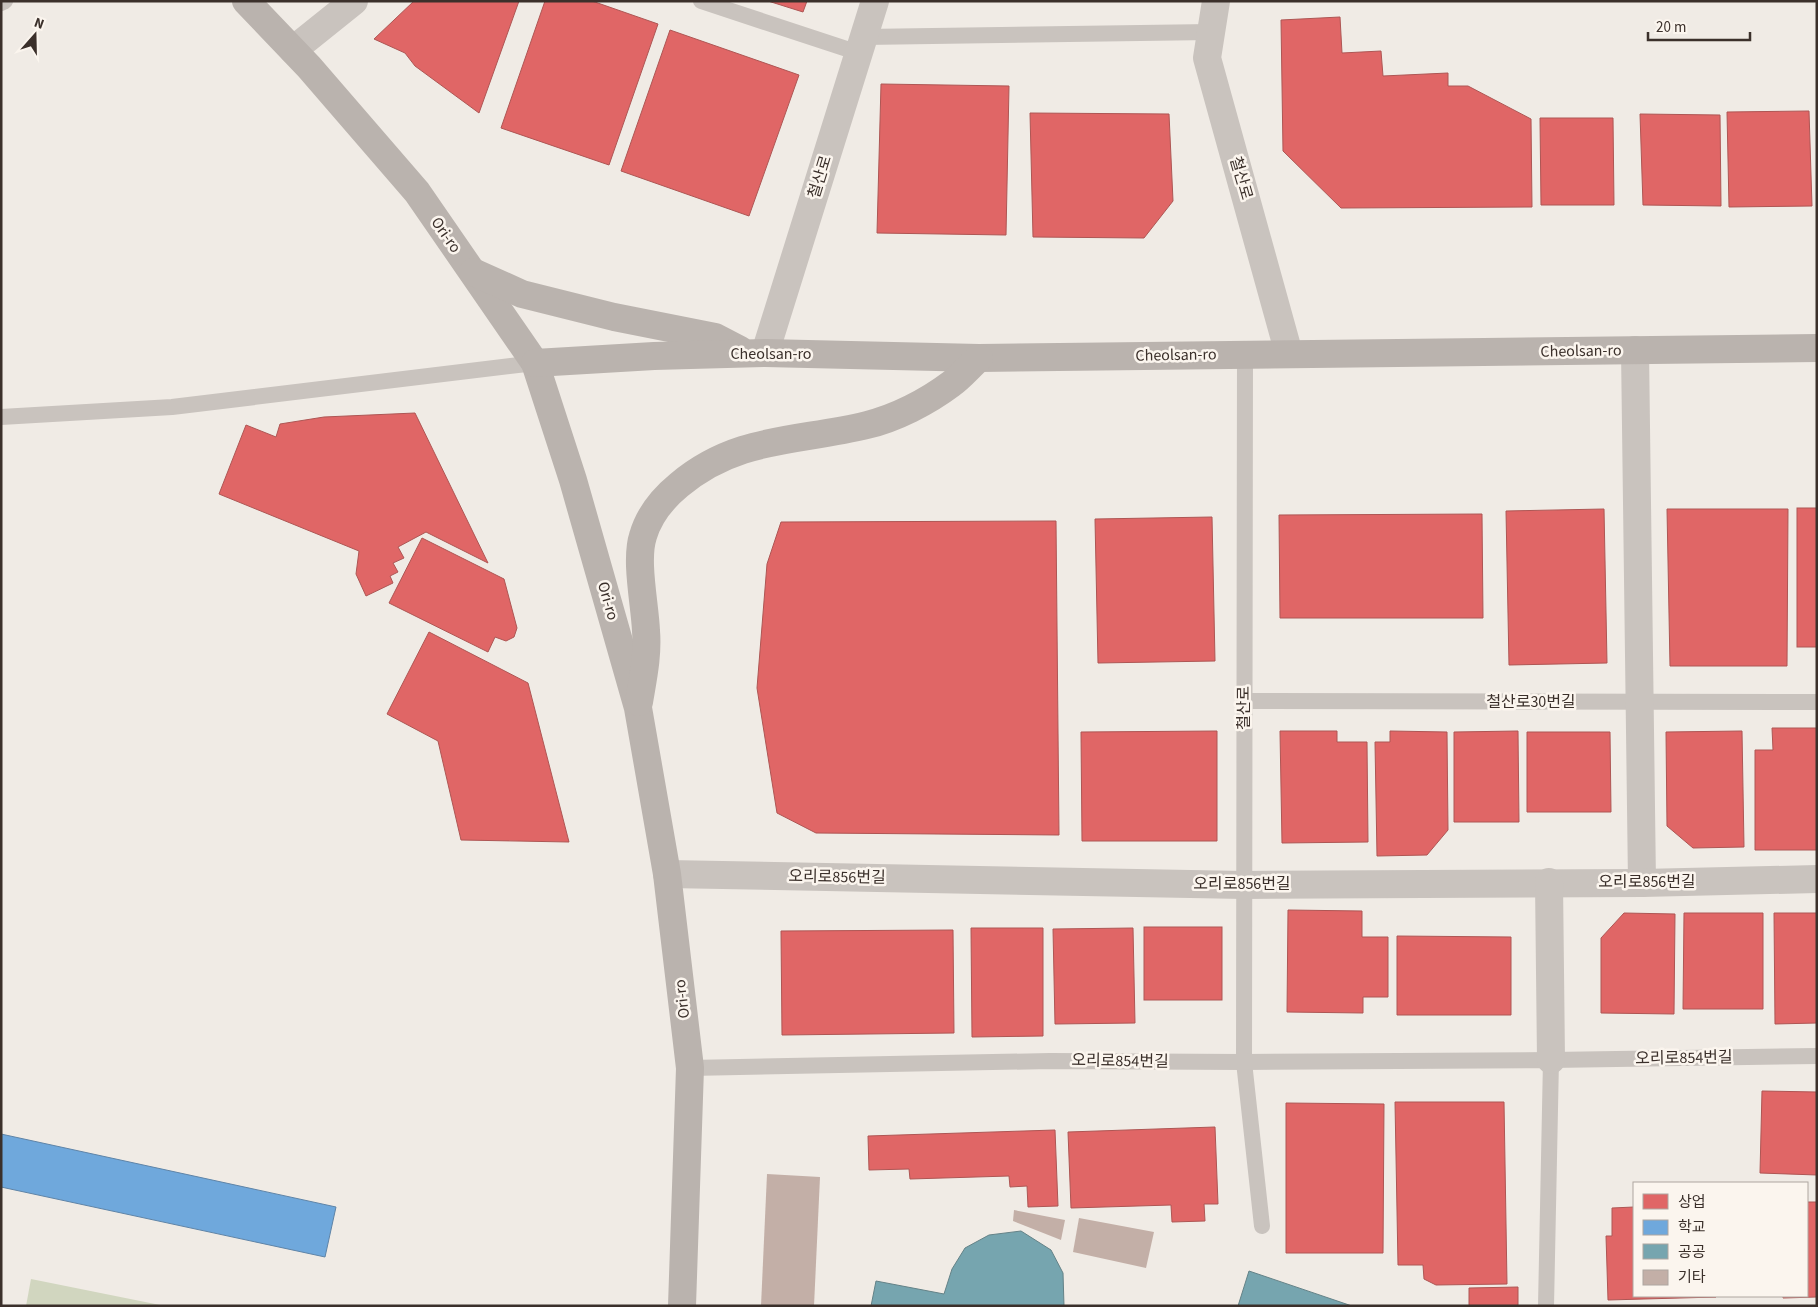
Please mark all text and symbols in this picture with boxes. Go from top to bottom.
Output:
north arrow [10,10,60,60]
scale bar [1648,10,1750,42]
text: N [31,13,47,35]
text: 20 m [1656,17,1686,38]
street label: 철산로 [803,152,837,201]
street label: 철산로 [1224,154,1258,203]
street label: Ori-ro [426,213,466,257]
street label: Cheolsan-ro [1540,339,1622,363]
street label: Cheolsan-ro [730,343,812,365]
street label: Cheolsan-ro [1135,343,1217,367]
street label: Ori-ro [592,579,624,623]
street label: 철산로 [1233,686,1255,730]
street label: 철산로30번길 [1486,691,1576,713]
street label: 오리로856번길 [788,865,886,889]
street label: 오리로856번길 [1598,871,1696,893]
street label: 오리로856번길 [1193,873,1291,895]
street label: Ori-ro [669,978,695,1020]
street label: 오리로854번길 [1635,1046,1733,1070]
street label: 오리로854번길 [1071,1049,1169,1073]
legend [1633,1182,1808,1297]
text: 상업 [1678,1192,1706,1213]
text: 학교 [1678,1217,1706,1238]
text: 공공 [1678,1242,1706,1263]
text: 기타 [1678,1267,1706,1288]

